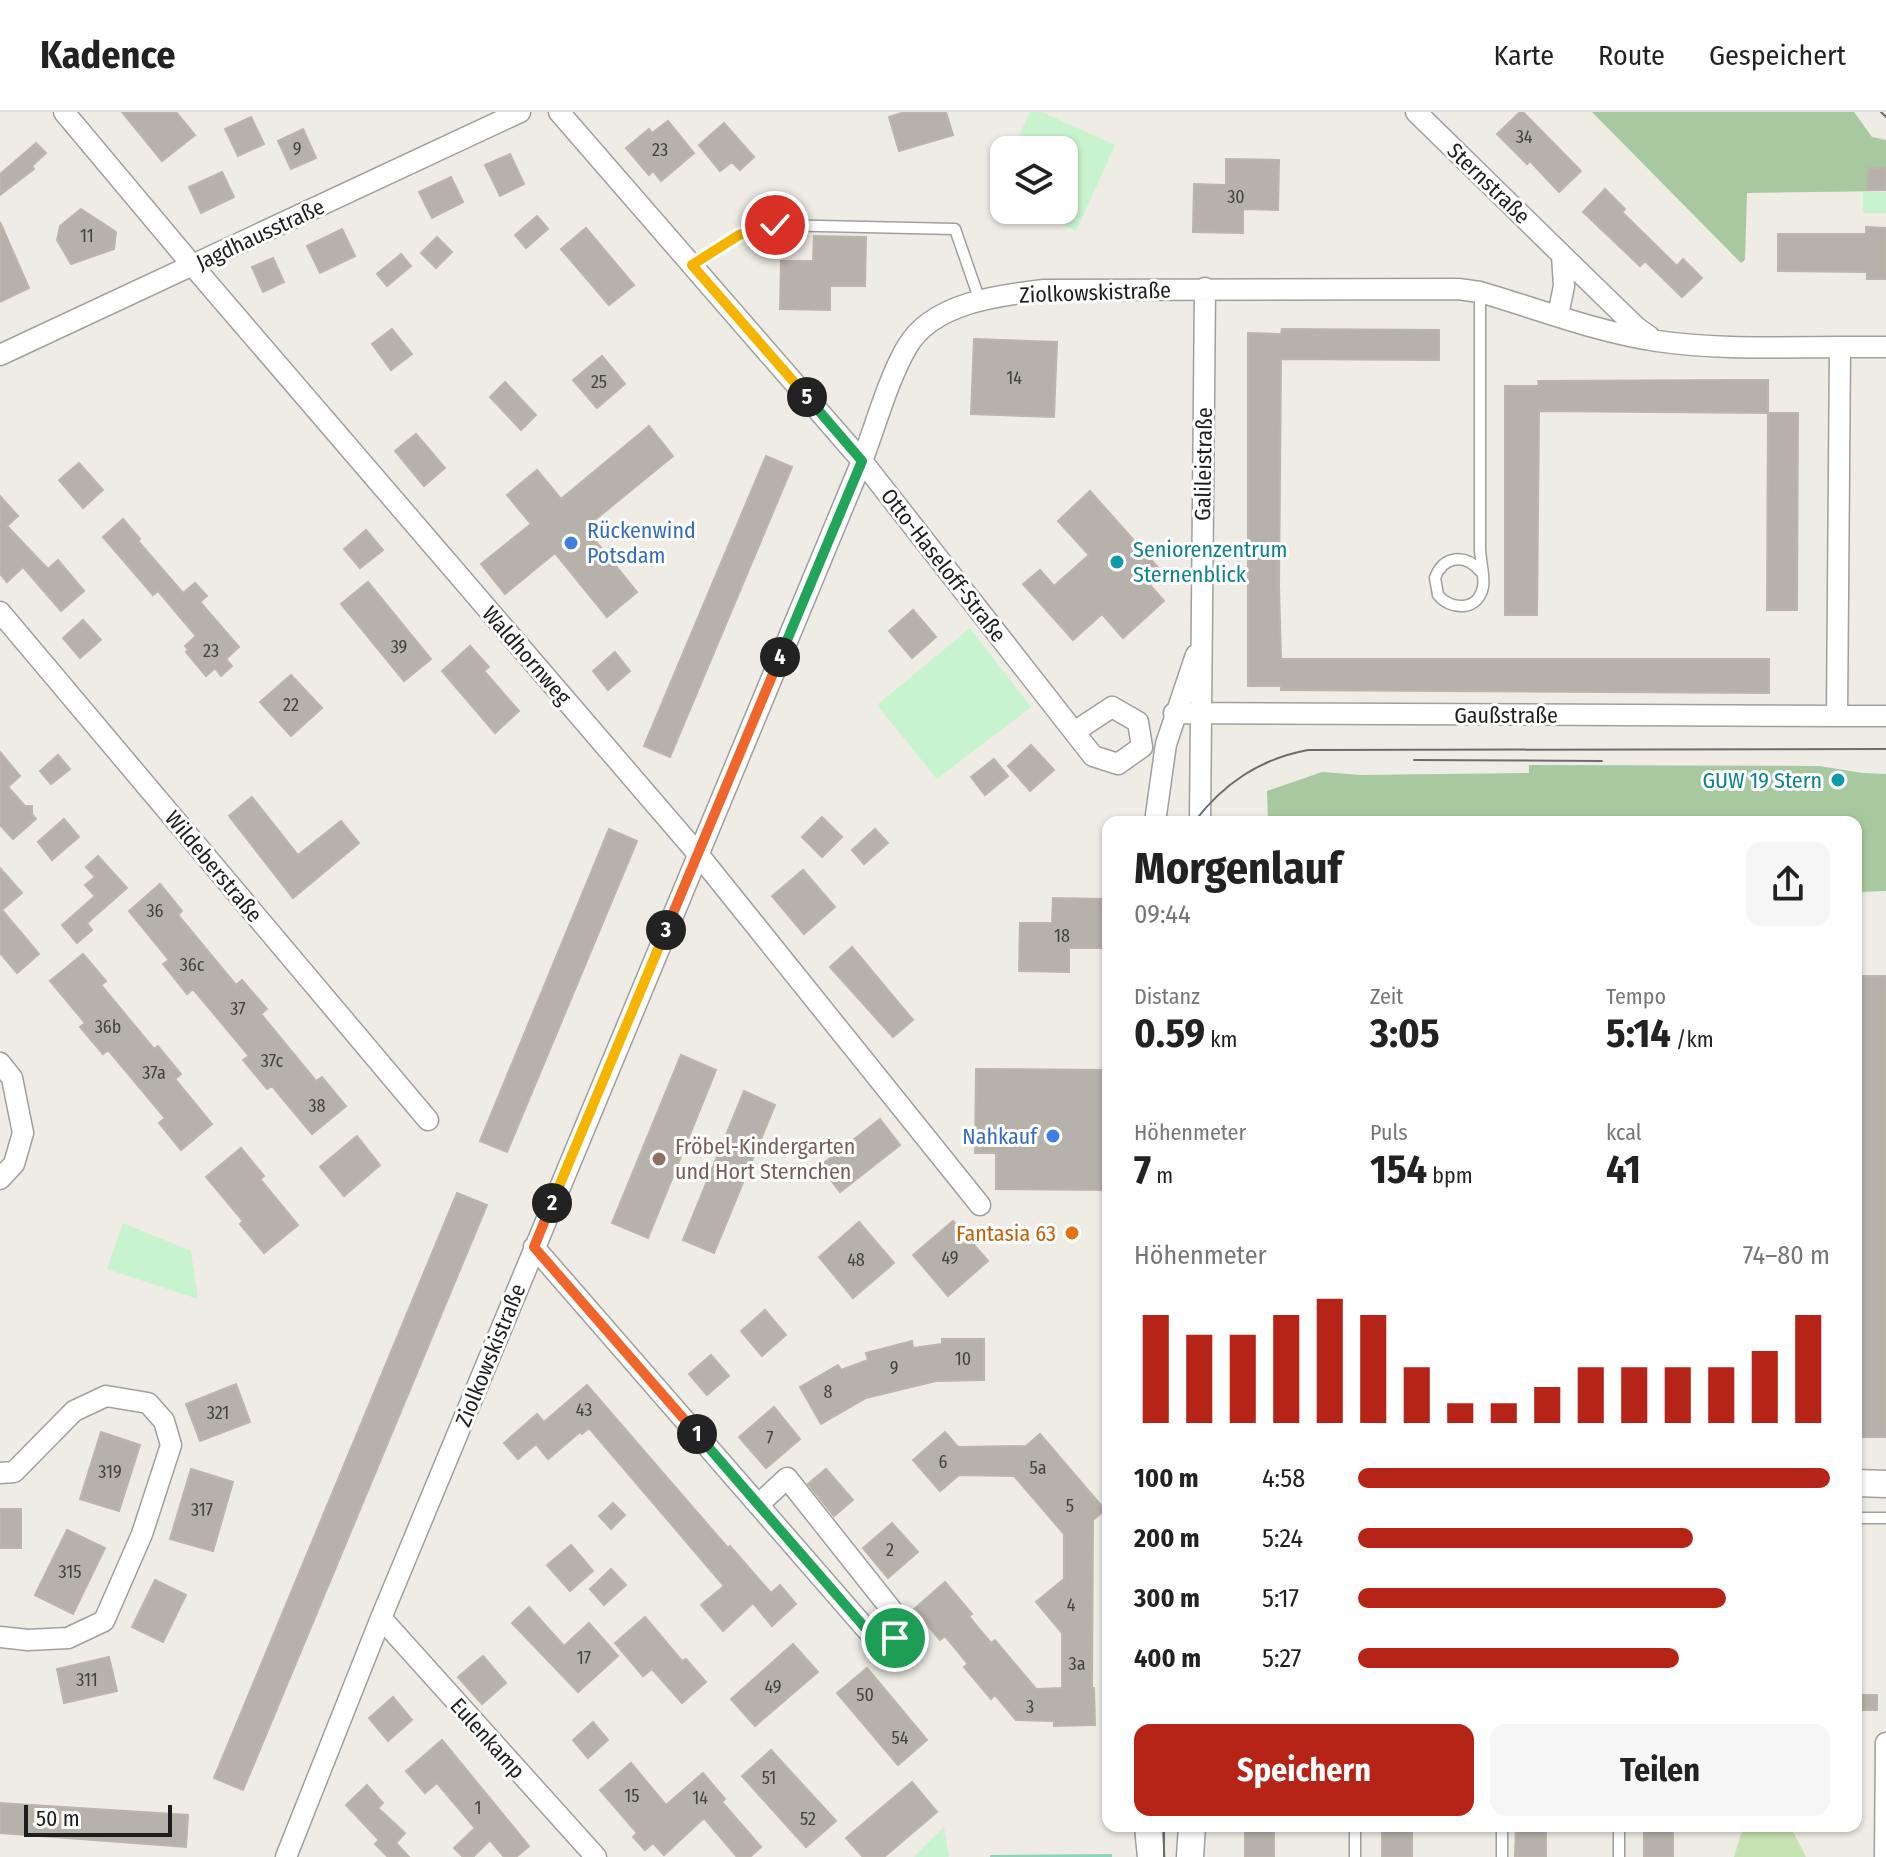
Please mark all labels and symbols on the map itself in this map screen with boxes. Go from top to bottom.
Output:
house number: 34 [1516,126,1533,148]
street label: Sternstraße [1442,137,1536,230]
house number: 9 [293,138,301,160]
house number: 23 [652,139,668,161]
house number: 30 [1227,186,1245,208]
pin [741,191,809,259]
street label: Jagdhausstraße [192,193,329,276]
house number: 11 [80,225,94,247]
street label: Ziolkowskistraße [1019,276,1171,309]
house number: 14 [1006,367,1022,389]
house number: 25 [591,371,607,393]
pin: 5 [787,377,827,417]
street label: Galileistraße [1189,407,1218,521]
street label: Otto-Haseloff-Straße [875,483,1012,648]
place label: Rückenwind Potsdam [587,517,696,569]
marker: Rückenwind Potsdam [562,534,580,552]
place label: Seniorenzentrum Sternenblick [1133,536,1287,588]
marker: Seniorenzentrum Sternenblick [1108,553,1126,571]
street label: Waldhornweg [476,600,577,711]
house number: 39 [391,636,407,658]
pin: 4 [760,637,800,677]
house number: 23 [203,640,219,662]
house number: 22 [283,694,299,716]
street label: Gaußstraße [1454,702,1558,729]
place label: GUW 19 Stern [1702,767,1822,794]
marker: GUW 19 Stern [1829,771,1847,789]
street label: Wildeberstraße [159,805,268,928]
house number: 36 [146,900,164,922]
pin: 3 [646,910,686,950]
house number: 18 [1054,925,1070,947]
house number: 36c [180,954,205,976]
house number: 37 [230,998,246,1020]
house number: 36b [95,1016,121,1038]
house number: 37c [261,1050,284,1072]
house number: 37a [142,1062,166,1084]
house number: 38 [308,1095,326,1117]
place label: Nahkauf [962,1123,1038,1150]
marker: Nahkauf [1044,1127,1062,1145]
place label: Fröbel-Kindergarten und Hort Sternchen [675,1133,855,1185]
marker: Fröbel-Kindergarten und Hort Sternchen [650,1150,668,1168]
pin: 2 [532,1183,572,1223]
place label: Fantasia 63 [956,1220,1056,1247]
marker: Fantasia 63 [1063,1224,1081,1242]
house number: 49 [941,1247,959,1269]
house number: 48 [847,1249,865,1271]
street label: Ziolkowskistraße [450,1280,531,1431]
house number: 10 [955,1348,971,1370]
house number: 9 [890,1357,898,1379]
house number: 8 [824,1381,833,1403]
house number: 43 [576,1399,592,1421]
house number: 321 [207,1402,229,1424]
pin: 1 [677,1414,717,1454]
house number: 7 [766,1427,774,1449]
house number: 6 [939,1451,948,1473]
house number: 5a [1029,1457,1047,1479]
house number: 319 [98,1461,122,1483]
house number: 5 [1066,1495,1074,1517]
house number: 317 [191,1499,213,1521]
house number: 2 [886,1539,894,1561]
house number: 315 [59,1561,81,1583]
house number: 4 [1067,1594,1076,1616]
pin [861,1604,929,1672]
house number: 17 [577,1647,591,1669]
house number: 3a [1069,1653,1086,1675]
house number: 311 [76,1669,98,1691]
house number: 49 [764,1676,782,1698]
house number: 50 [856,1684,874,1706]
street label: Eulenkamp [444,1693,531,1784]
house number: 3 [1026,1696,1034,1718]
house number: 54 [892,1727,909,1749]
house number: 51 [762,1767,776,1789]
house number: 15 [624,1785,640,1807]
house number: 14 [692,1787,708,1809]
house number: 1 [474,1797,482,1819]
scale bar [24,1801,172,1837]
house number: 52 [800,1808,816,1830]

